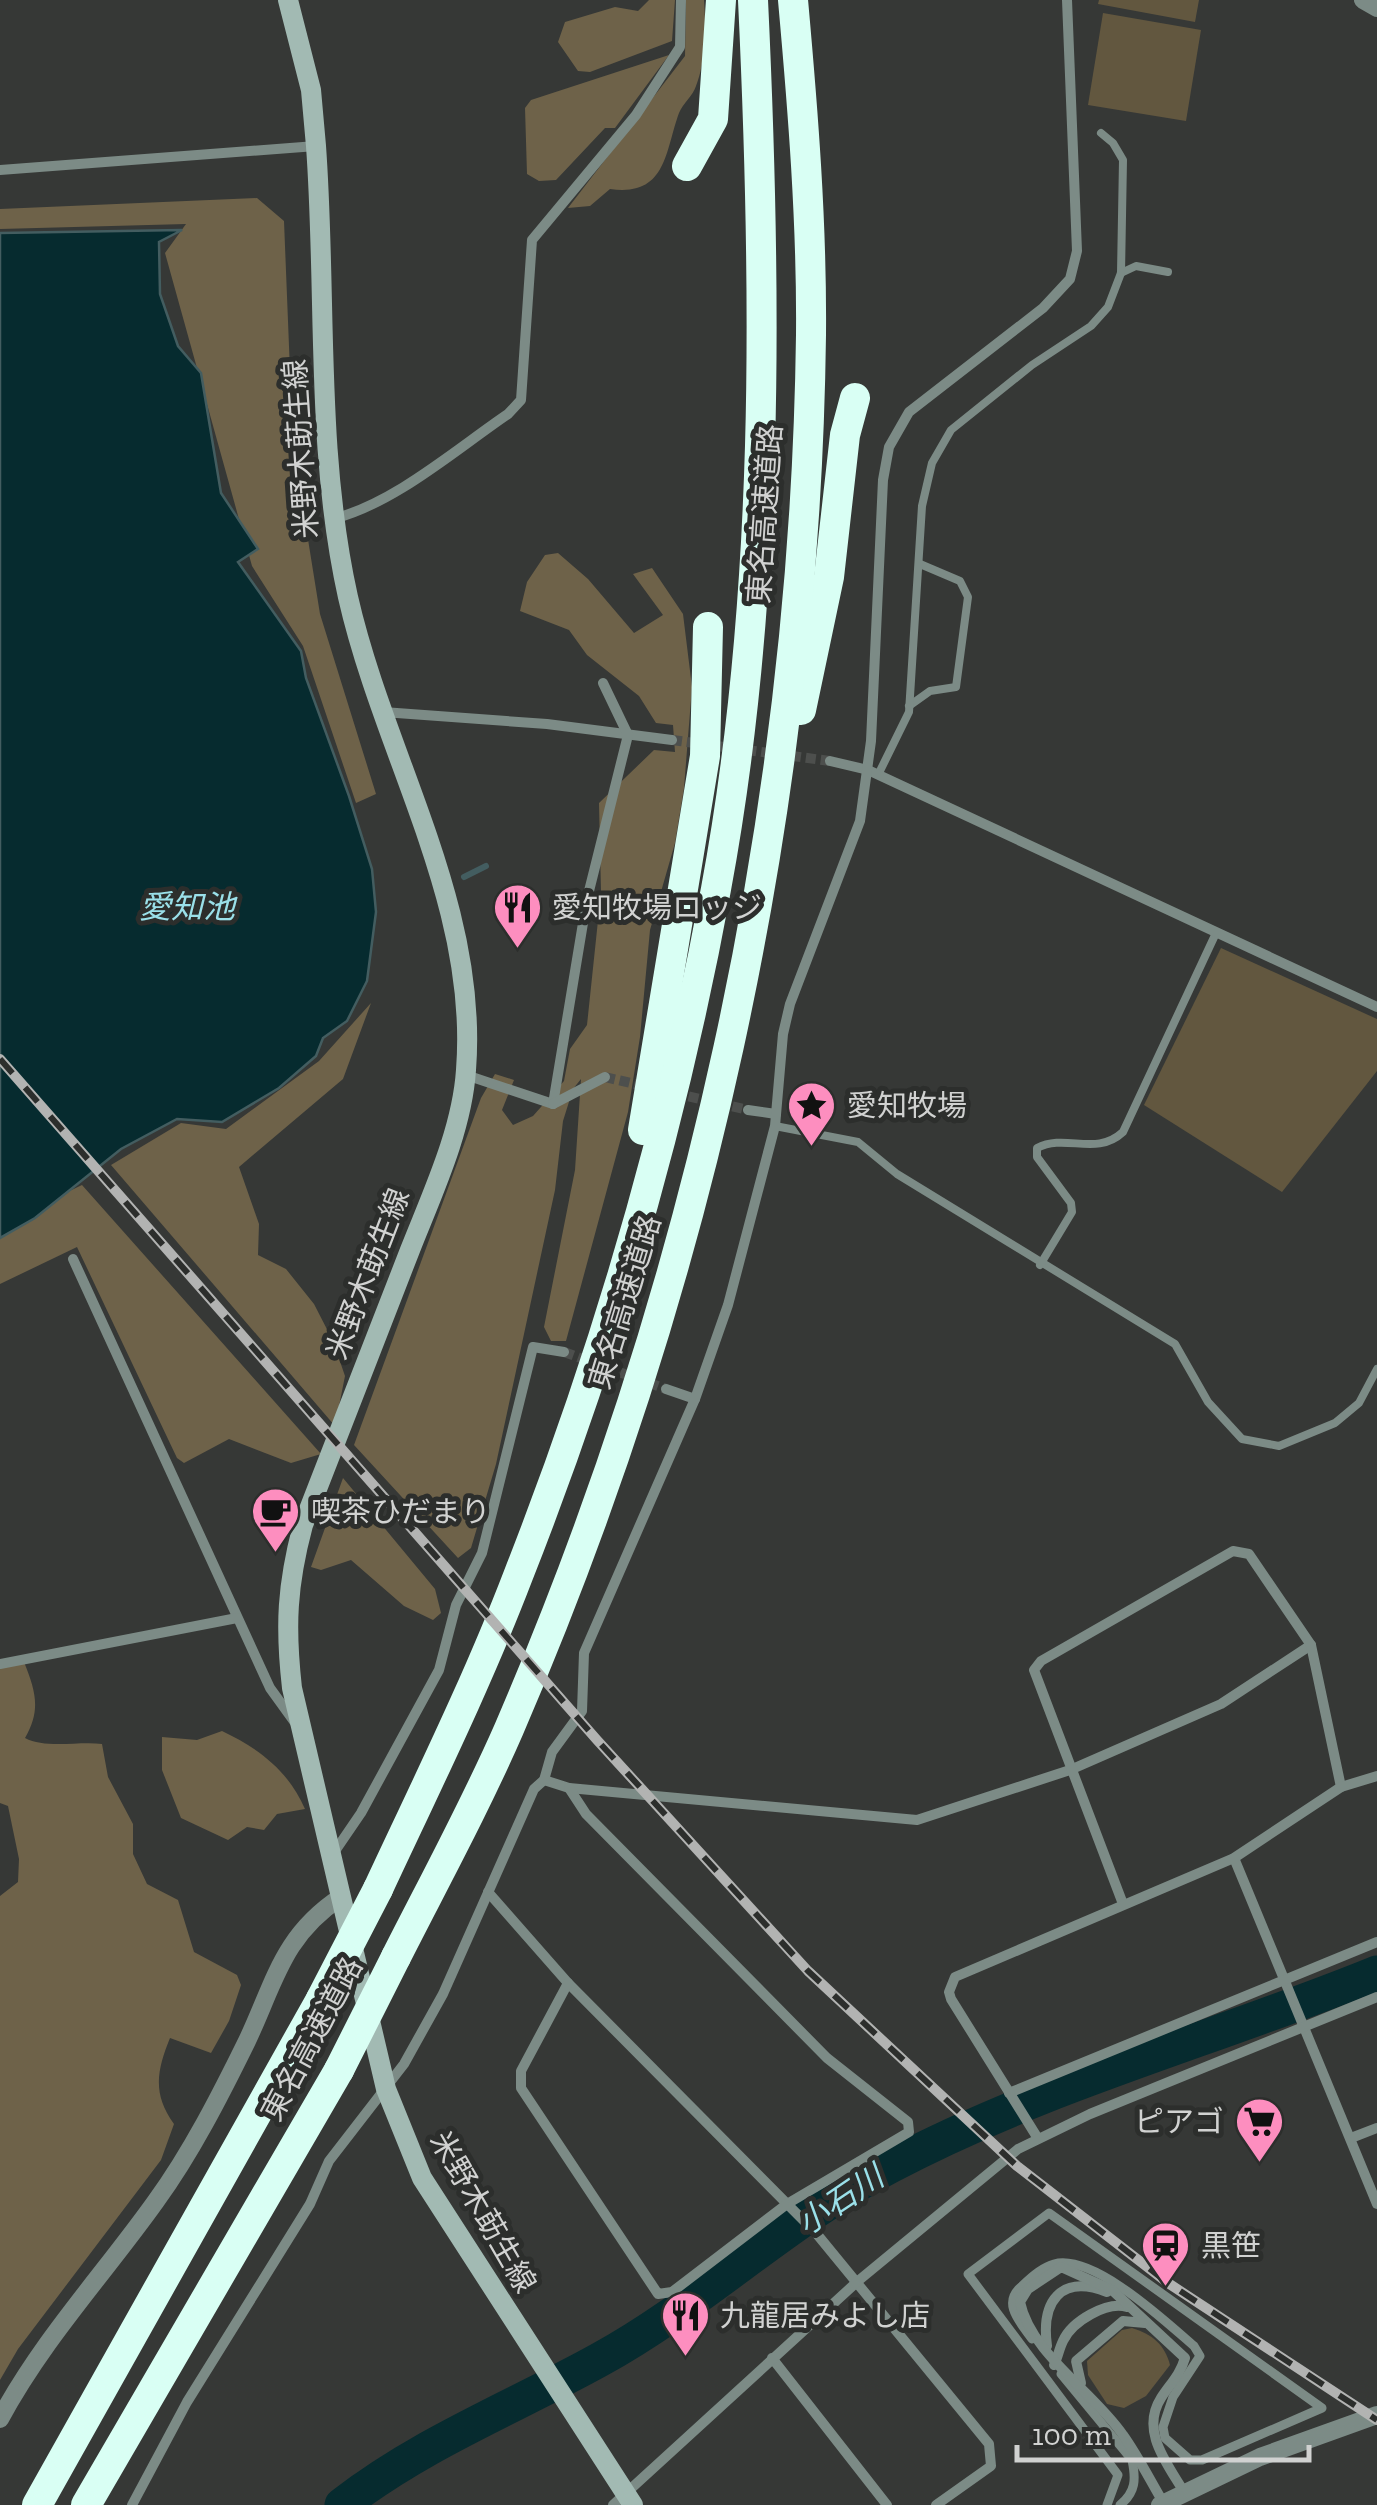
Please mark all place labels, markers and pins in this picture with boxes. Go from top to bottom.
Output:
restaurant icon: 愛知牧場ロッジ [491,882,543,950]
place label: 愛知牧場ロッジ [552,890,762,926]
place icon: 愛知牧場 [786,1080,838,1148]
place label: 愛知牧場 [847,1088,967,1124]
cafe icon: 喫茶ひだまり [250,1486,302,1554]
place label: 喫茶ひだまり [311,1494,490,1530]
supermarket icon: ピアゴ [1233,2096,1285,2164]
place label: ピアゴ [1134,2104,1224,2140]
station icon: 黒笹 [1140,2220,1192,2288]
place label: 黒笹 [1201,2228,1261,2264]
restaurant icon: 九龍居みよし店 [659,2290,711,2358]
place label: 九龍居みよし店 [720,2298,930,2334]

